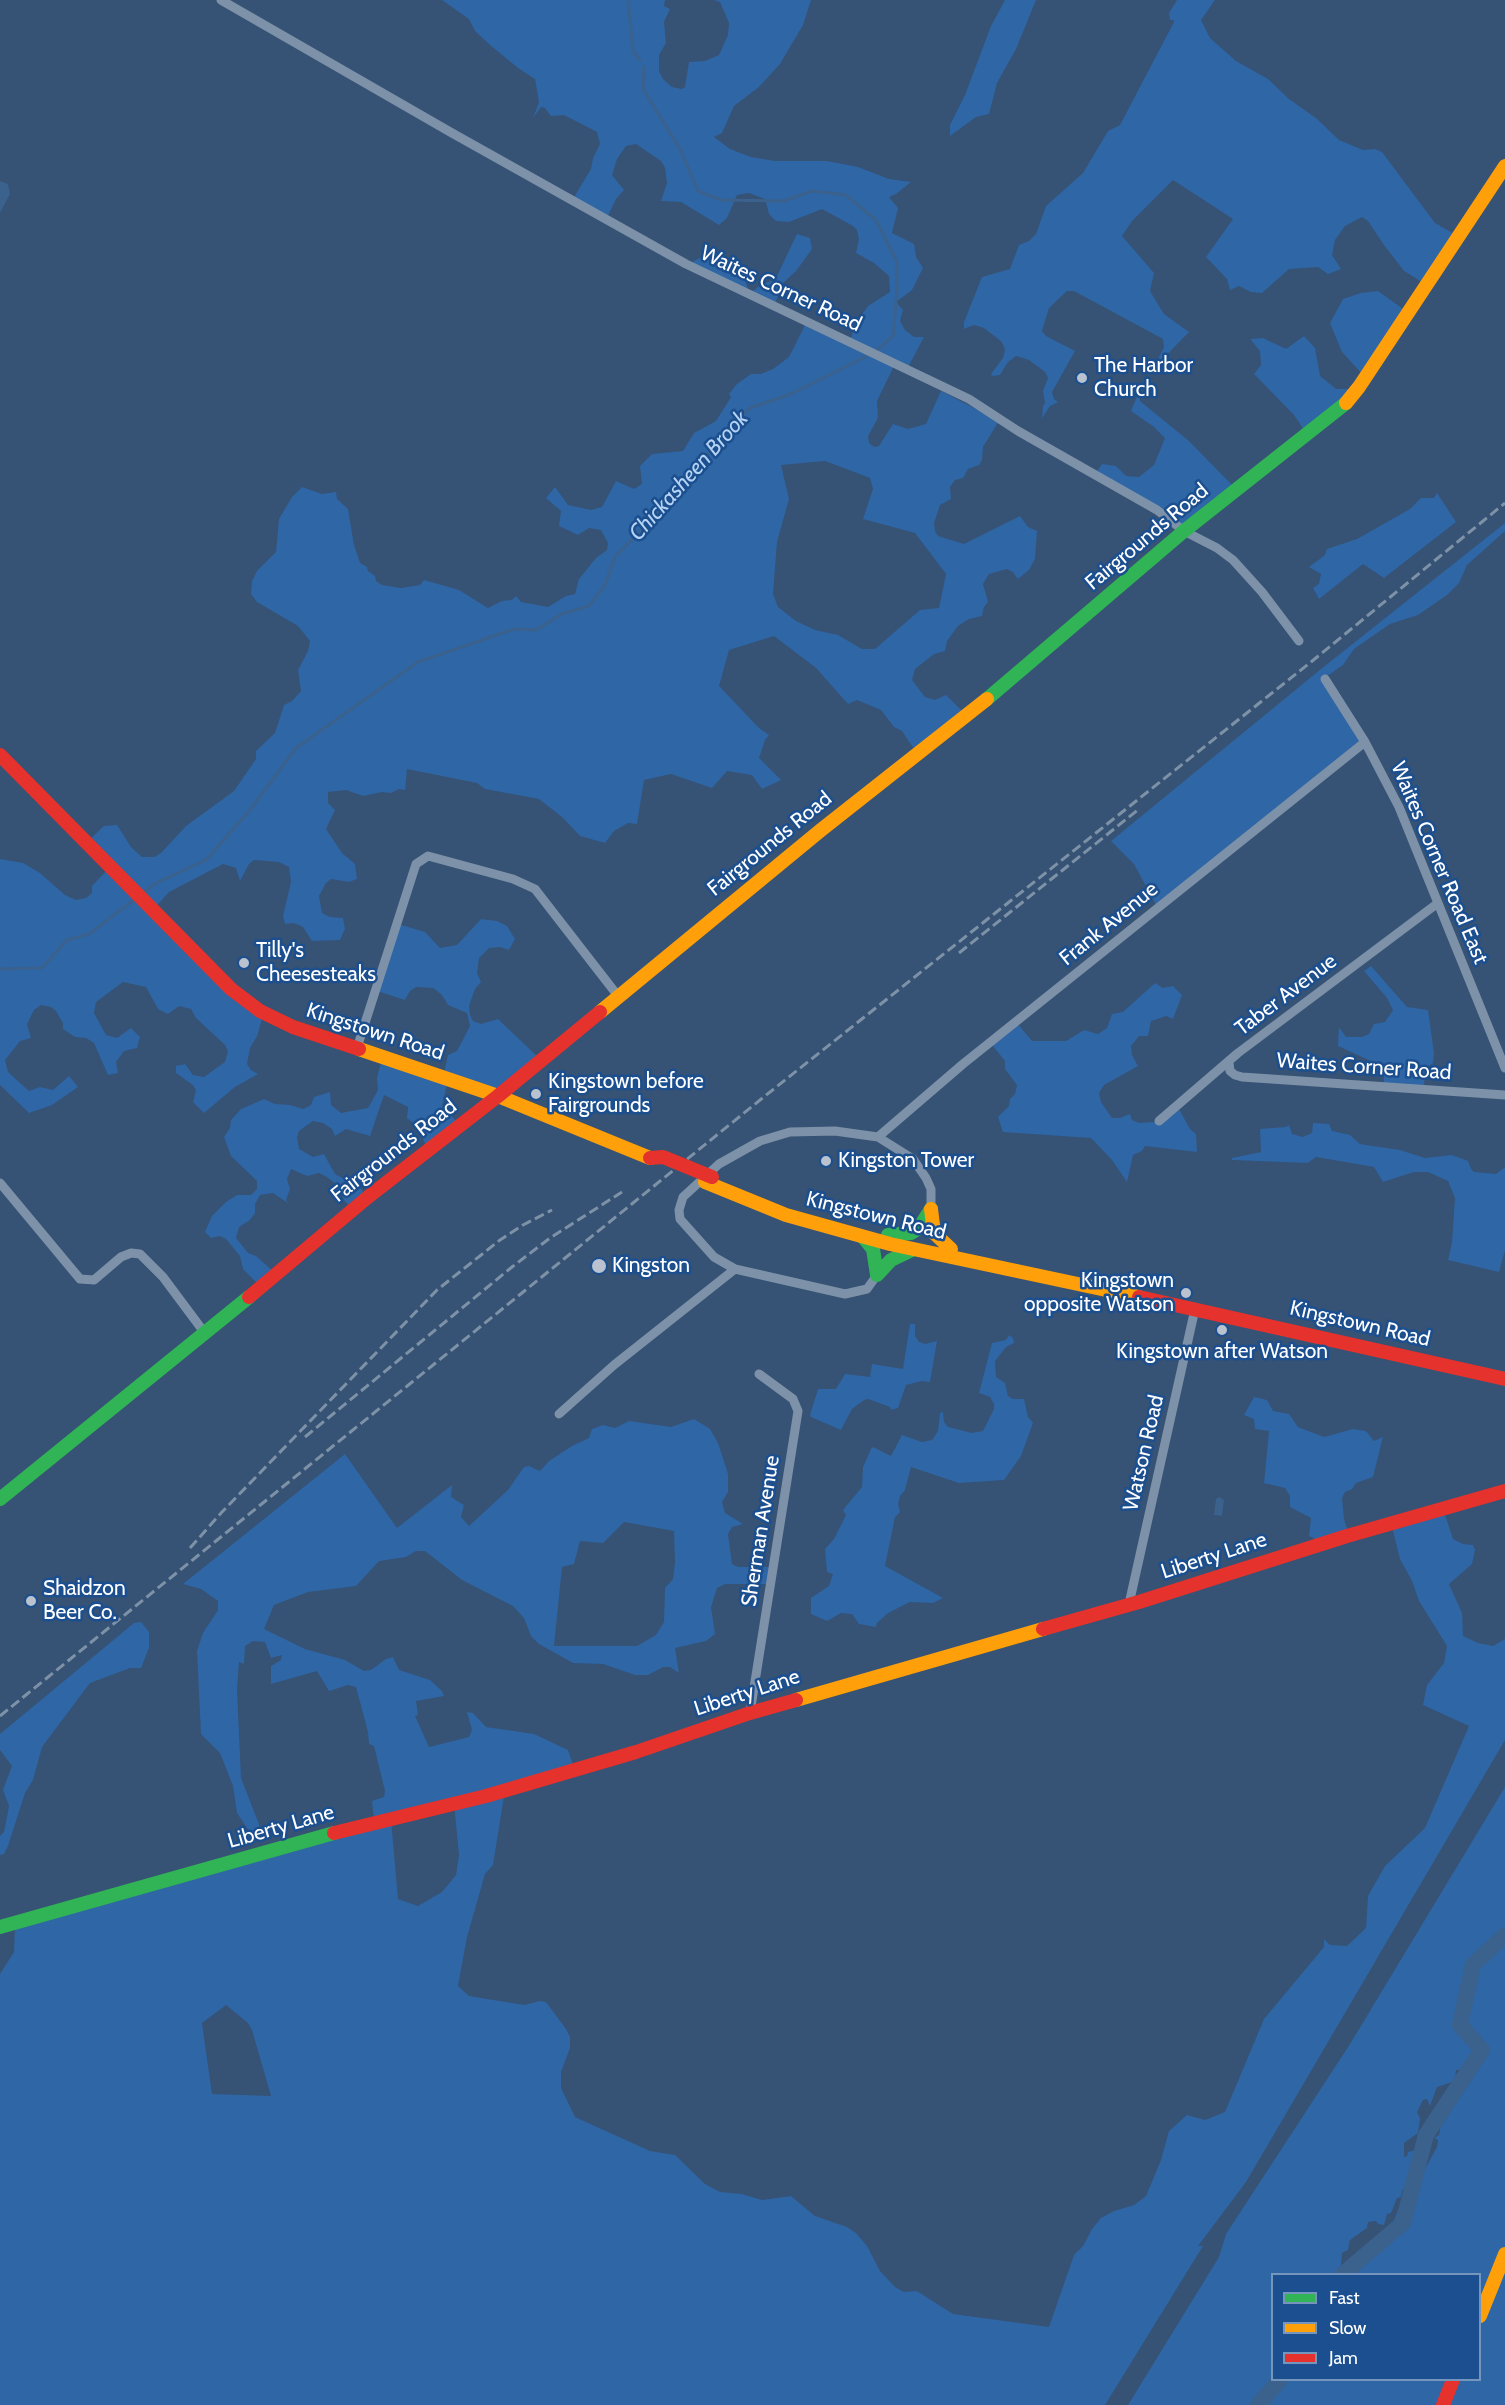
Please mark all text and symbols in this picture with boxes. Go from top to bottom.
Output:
street label: Waites Corner Road [696,241,866,337]
place label: The Harbor Church [1094,353,1193,403]
marker: The Harbor Church [1075,371,1089,385]
water label: Chickasheen Brook [624,406,754,546]
street label: Fairgrounds Road [1080,478,1214,596]
street label: Waites Corner Road East [1385,758,1493,968]
street label: Fairgrounds Road [703,786,837,902]
street label: Frank Avenue [1055,877,1163,971]
place label: Tilly's Cheesesteaks [256,938,376,988]
street label: Taber Avenue [1230,949,1342,1041]
marker: Tilly's Cheesesteaks [237,956,251,970]
street label: Kingstown Road [303,998,447,1066]
street label: Waites Corner Road [1276,1048,1452,1086]
place label: Kingstown before Fairgrounds [548,1069,704,1119]
marker: Kingstown before Fairgrounds [529,1087,543,1101]
street label: Fairgrounds Road [326,1094,462,1208]
place label: Kingston Tower [838,1148,974,1174]
marker: Kingston Tower [819,1154,833,1168]
street label: Kingstown Road [803,1186,949,1246]
place label: Kingston [612,1253,690,1279]
marker: Kingston [590,1257,608,1275]
place label: Kingstown opposite Watson [1024,1268,1174,1318]
marker: Kingstown opposite Watson [1179,1286,1193,1300]
street label: Kingstown Road [1287,1296,1433,1352]
marker: Kingstown after Watson [1215,1323,1229,1337]
place label: Kingstown after Watson [1116,1339,1328,1365]
street label: Watson Road [1118,1393,1170,1513]
street label: Sherman Avenue [737,1454,785,1608]
street label: Liberty Lane [1158,1527,1270,1585]
place label: Shaidzon Beer Co. [43,1576,126,1626]
marker: Shaidzon Beer Co. [24,1594,38,1608]
street label: Liberty Lane [691,1664,803,1722]
street label: Liberty Lane [225,1800,337,1854]
legend [1271,2273,1481,2381]
text: Fast [1329,2287,1360,2309]
text: Slow [1329,2317,1366,2339]
text: Jam [1329,2347,1358,2369]

